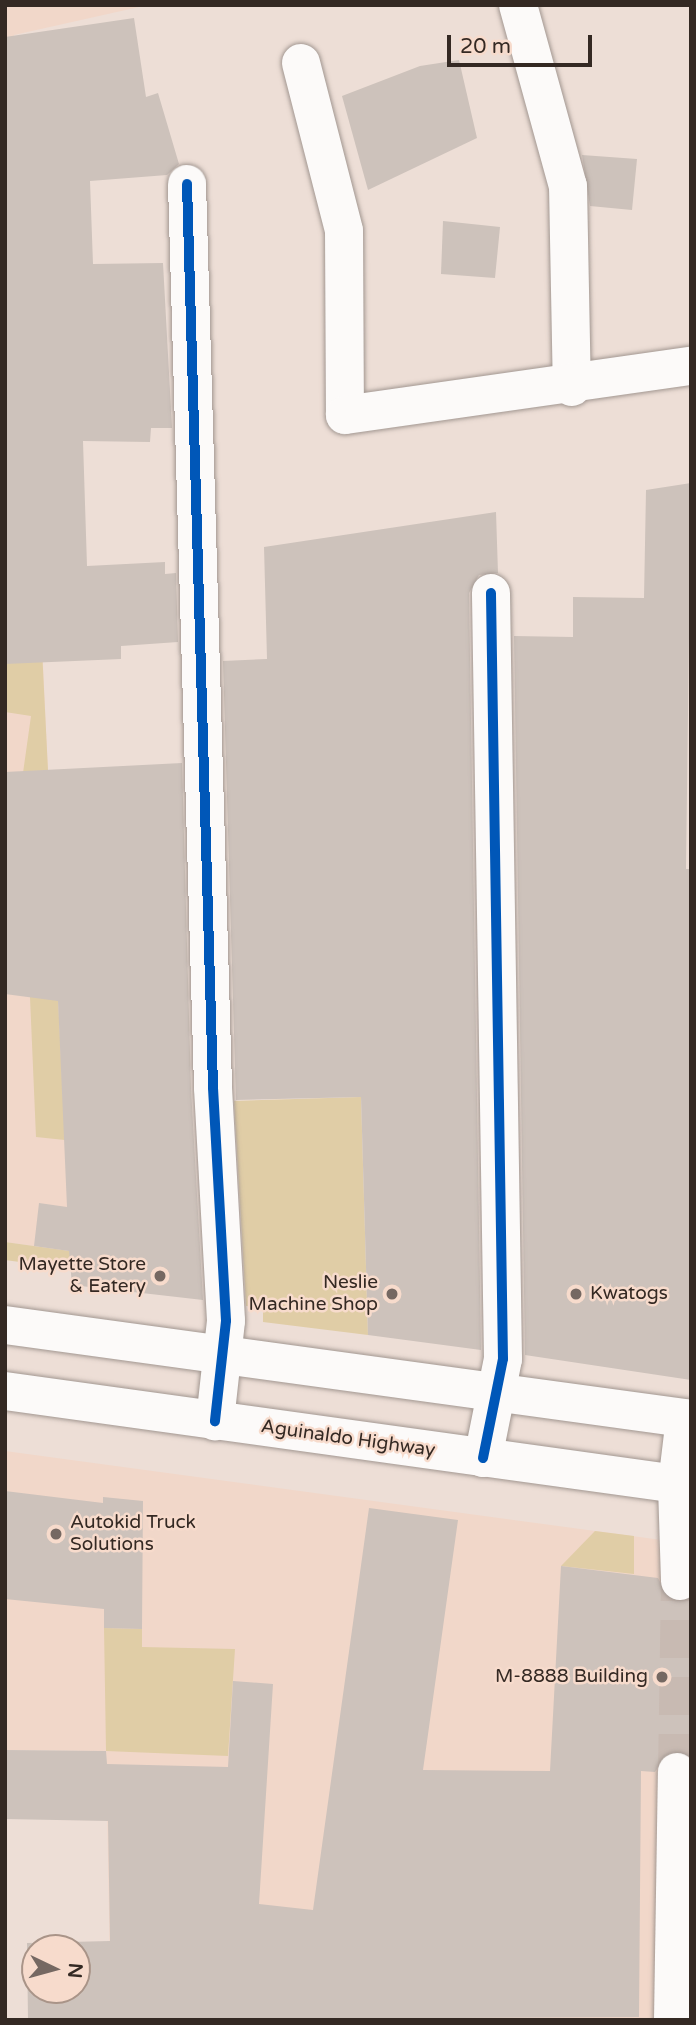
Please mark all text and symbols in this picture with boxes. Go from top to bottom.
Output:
scale bar [451,21,596,65]
text: 20 m [460,34,511,59]
place label: Mayette Store & Eatery [19,1254,146,1298]
marker: Mayette Store & Eatery [152,1268,168,1284]
place label: Neslie Machine Shop [249,1272,378,1316]
place label: Kwatogs [590,1283,668,1305]
marker: Neslie Machine Shop [384,1286,400,1302]
marker: Kwatogs [568,1286,584,1302]
street label: Aguinaldo Highway [259,1415,437,1463]
place label: Autokid Truck Solutions [70,1512,196,1556]
marker: Autokid Truck Solutions [48,1526,64,1542]
place label: M-8888 Building [495,1666,648,1688]
marker: M-8888 Building [654,1669,670,1685]
north arrow [21,1934,91,2004]
text: N [63,1962,87,1979]

